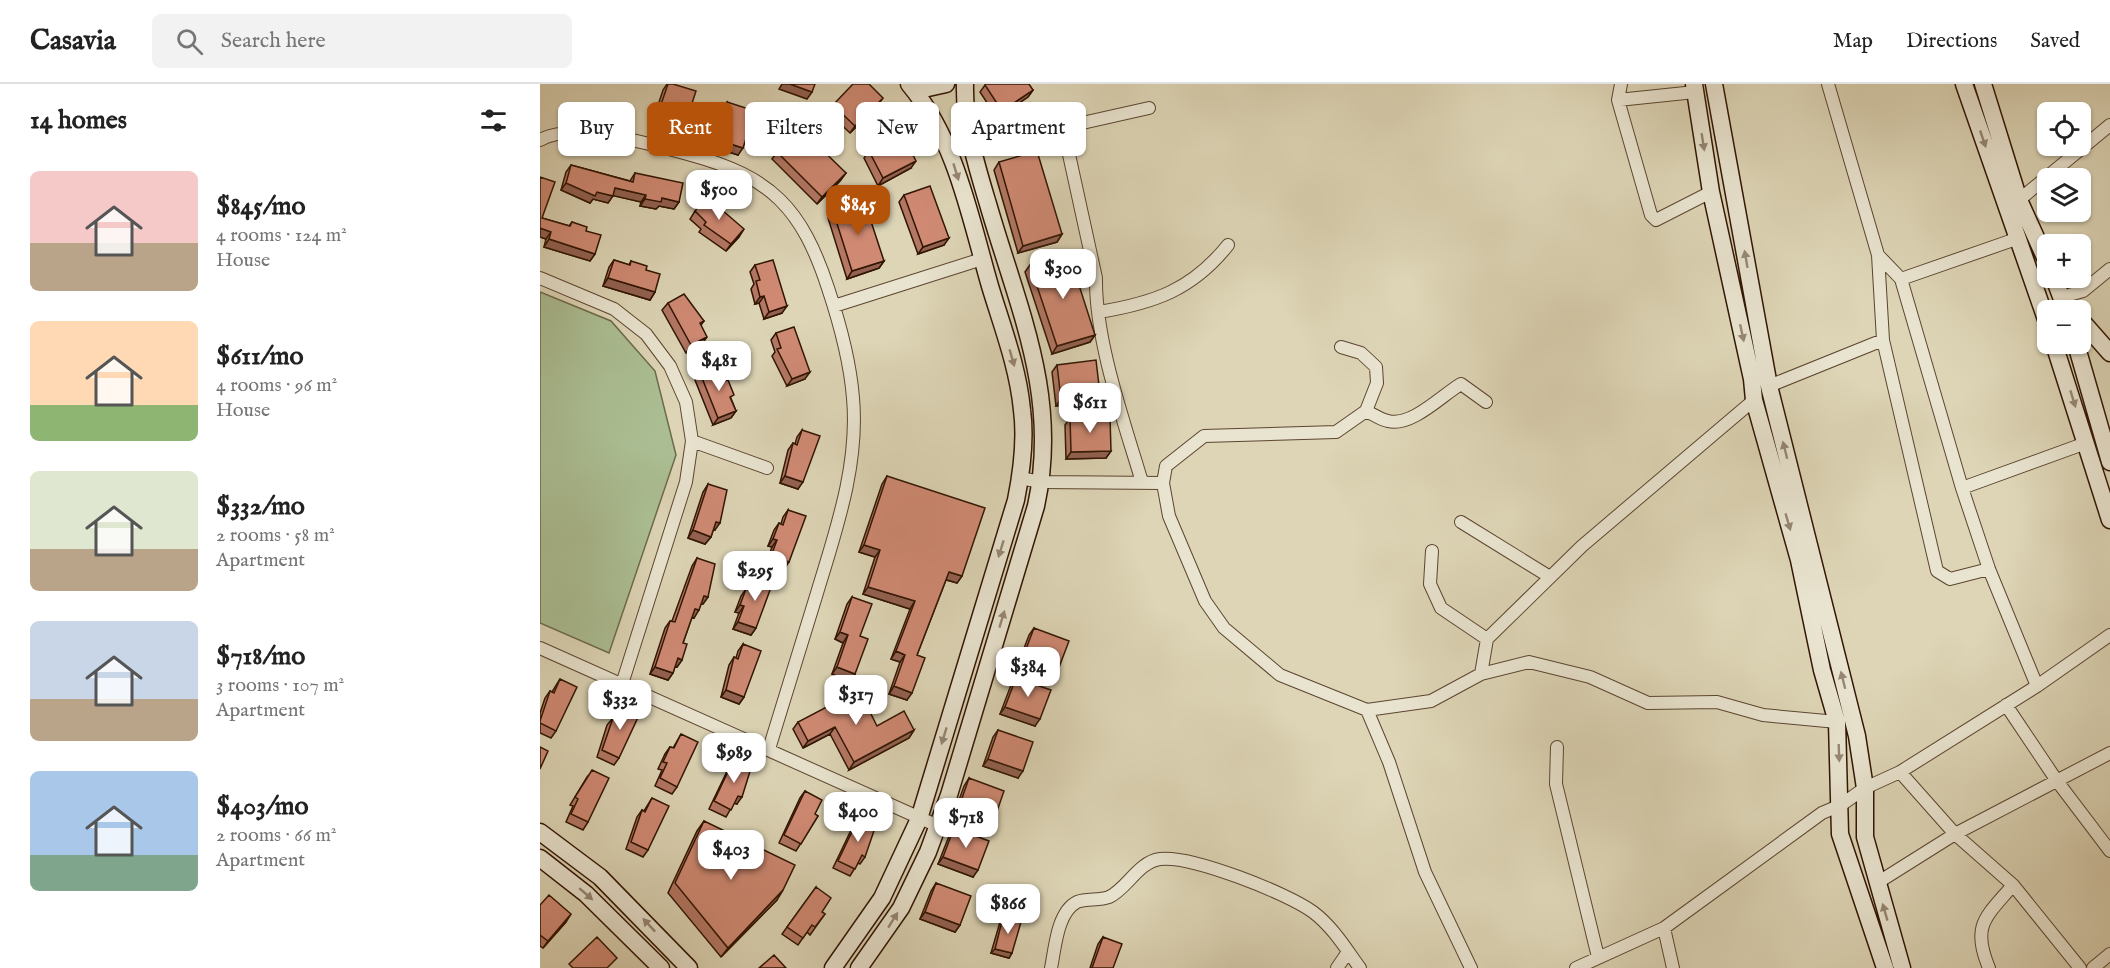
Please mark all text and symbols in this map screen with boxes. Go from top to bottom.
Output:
search box [152,14,572,68]
text: Casavia [30,24,116,59]
icon: search [173,25,206,58]
text: Search here [221,27,326,55]
text: Map [1833,28,1873,55]
text: Directions [1906,28,1997,55]
text: Saved [2030,28,2080,55]
chip: Buy [558,102,635,156]
chip: Rent [647,102,733,156]
chip: Filters [745,102,844,156]
chip: New [856,102,939,156]
chip: Apartment [951,102,1086,156]
map controls [2037,102,2091,354]
button: locate [2037,102,2091,156]
text: 14 homes [30,104,127,137]
icon: filters [477,104,510,137]
one-way arrow [1979,130,1989,148]
one-way arrow [1699,132,1708,151]
one-way arrow [952,163,961,181]
button: layers [2037,168,2091,222]
pin: $500 [683,170,755,221]
text: $500 [700,177,738,202]
pin: $845 [822,185,894,236]
text: $845/mo [216,190,306,223]
text: $845 [840,192,876,217]
icon: home [78,195,150,267]
text: 4 rooms · 124 m² [216,223,347,248]
button: + [2037,234,2091,288]
text: House [216,248,270,273]
pin: $300 [1027,249,1099,300]
one-way arrow [1741,249,1750,268]
text: $300 [1044,256,1082,281]
button: − [2037,300,2091,354]
one-way arrow [1738,324,1748,342]
text: $611/mo [216,340,303,373]
pin: $481 [683,341,755,392]
icon: home [78,345,150,417]
text: $481 [701,348,737,373]
one-way arrow [1008,350,1017,368]
text: 4 rooms · 96 m² [216,373,337,398]
pin: $611 [1054,383,1126,434]
text: $611 [1073,390,1107,415]
one-way arrow [2068,390,2078,408]
text: House [216,398,270,423]
one-way arrow [1780,441,1789,459]
text: $332/mo [216,490,305,523]
icon: home [78,495,150,567]
one-way arrow [1784,513,1793,531]
text: 2 rooms · 58 m² [216,523,335,548]
one-way arrow [996,540,1005,558]
text: Apartment [216,548,305,573]
pin: $295 [719,551,791,602]
text: $295 [737,558,773,583]
one-way arrow [998,610,1007,628]
text: $718/mo [216,640,305,673]
icon: home [78,645,150,717]
pin: $384 [992,647,1064,698]
text: $384 [1010,654,1046,679]
one-way arrow [1838,671,1848,689]
text: 3 rooms · 107 m² [216,673,344,698]
pin: $317 [820,675,892,726]
pin: $332 [584,680,656,731]
text: $317 [838,682,874,707]
text: $332 [602,687,638,712]
text: Apartment [216,698,305,723]
one-way arrow [939,727,948,745]
pin: $989 [698,733,770,784]
text: $989 [716,740,752,765]
one-way arrow [1834,743,1843,762]
text: $403/mo [216,790,309,823]
pin: $400 [822,792,894,843]
icon: home [78,795,150,867]
pin: $718 [930,798,1002,849]
text: $400 [838,799,878,824]
text: $718 [948,805,984,830]
text: 2 rooms · 66 m² [216,823,337,848]
pin: $403 [695,830,767,881]
text: $403 [712,837,750,862]
text: Apartment [216,848,305,873]
pin: $866 [972,884,1044,935]
one-way arrow [578,887,593,900]
text: $866 [990,891,1026,916]
one-way arrow [1880,903,1889,921]
one-way arrow [887,912,898,928]
one-way arrow [642,918,656,933]

